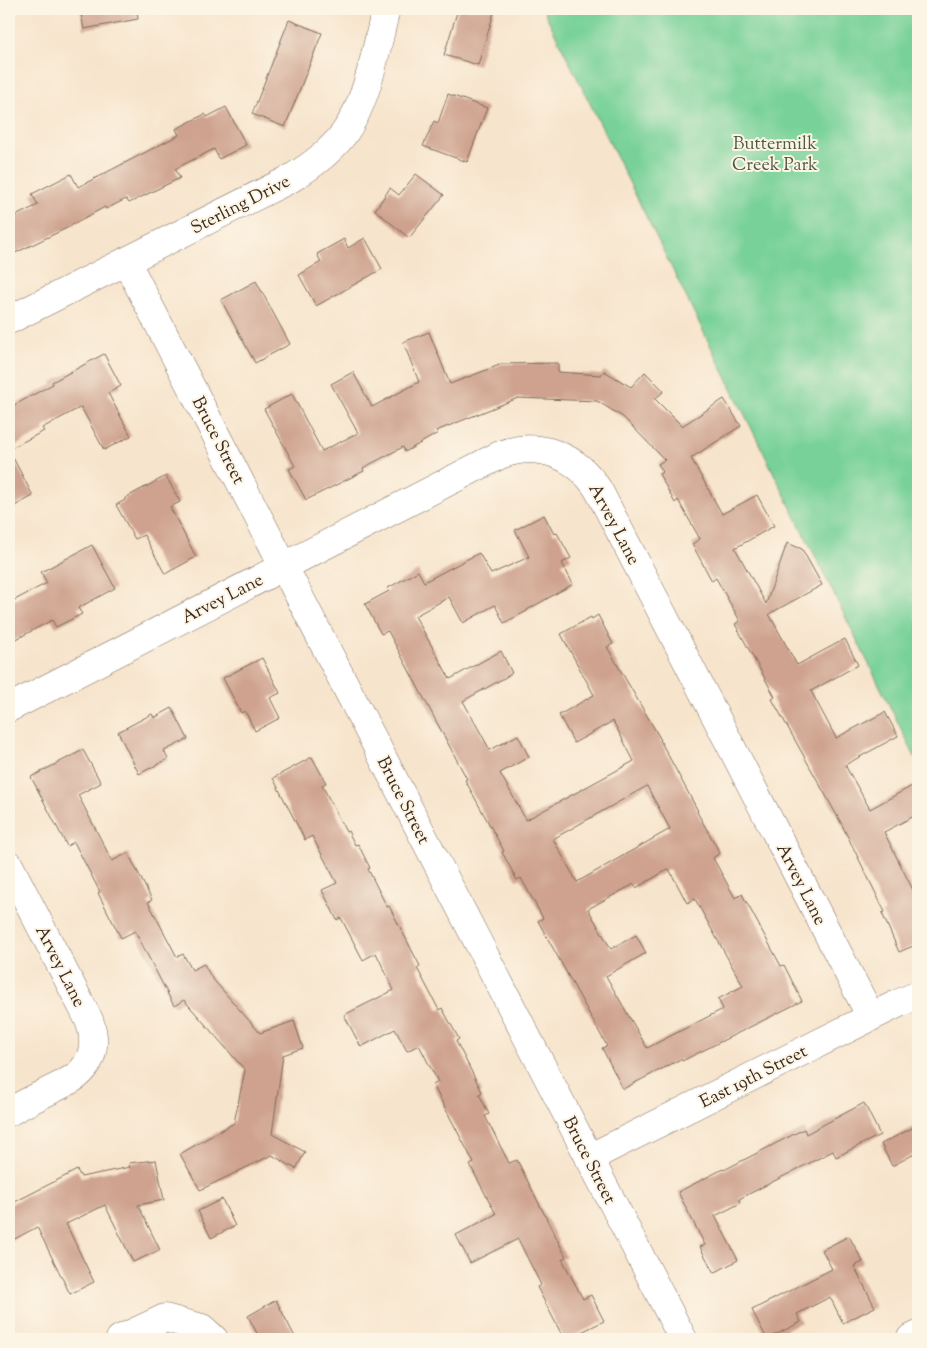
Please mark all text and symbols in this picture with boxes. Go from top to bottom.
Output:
park label: Buttermilk Creek Park [732,132,818,179]
street label: Sterling Drive [187,170,295,242]
street label: Bruce Street [184,393,250,489]
street label: Arvey Lane [581,480,646,570]
street label: Arvey Lane [177,568,268,632]
street label: Bruce Street [369,753,435,849]
street label: Arvey Lane [768,839,832,930]
street label: Arvey Lane [27,921,91,1012]
street label: East 19th Street [695,1039,812,1116]
street label: Bruce Street [555,1113,621,1209]

